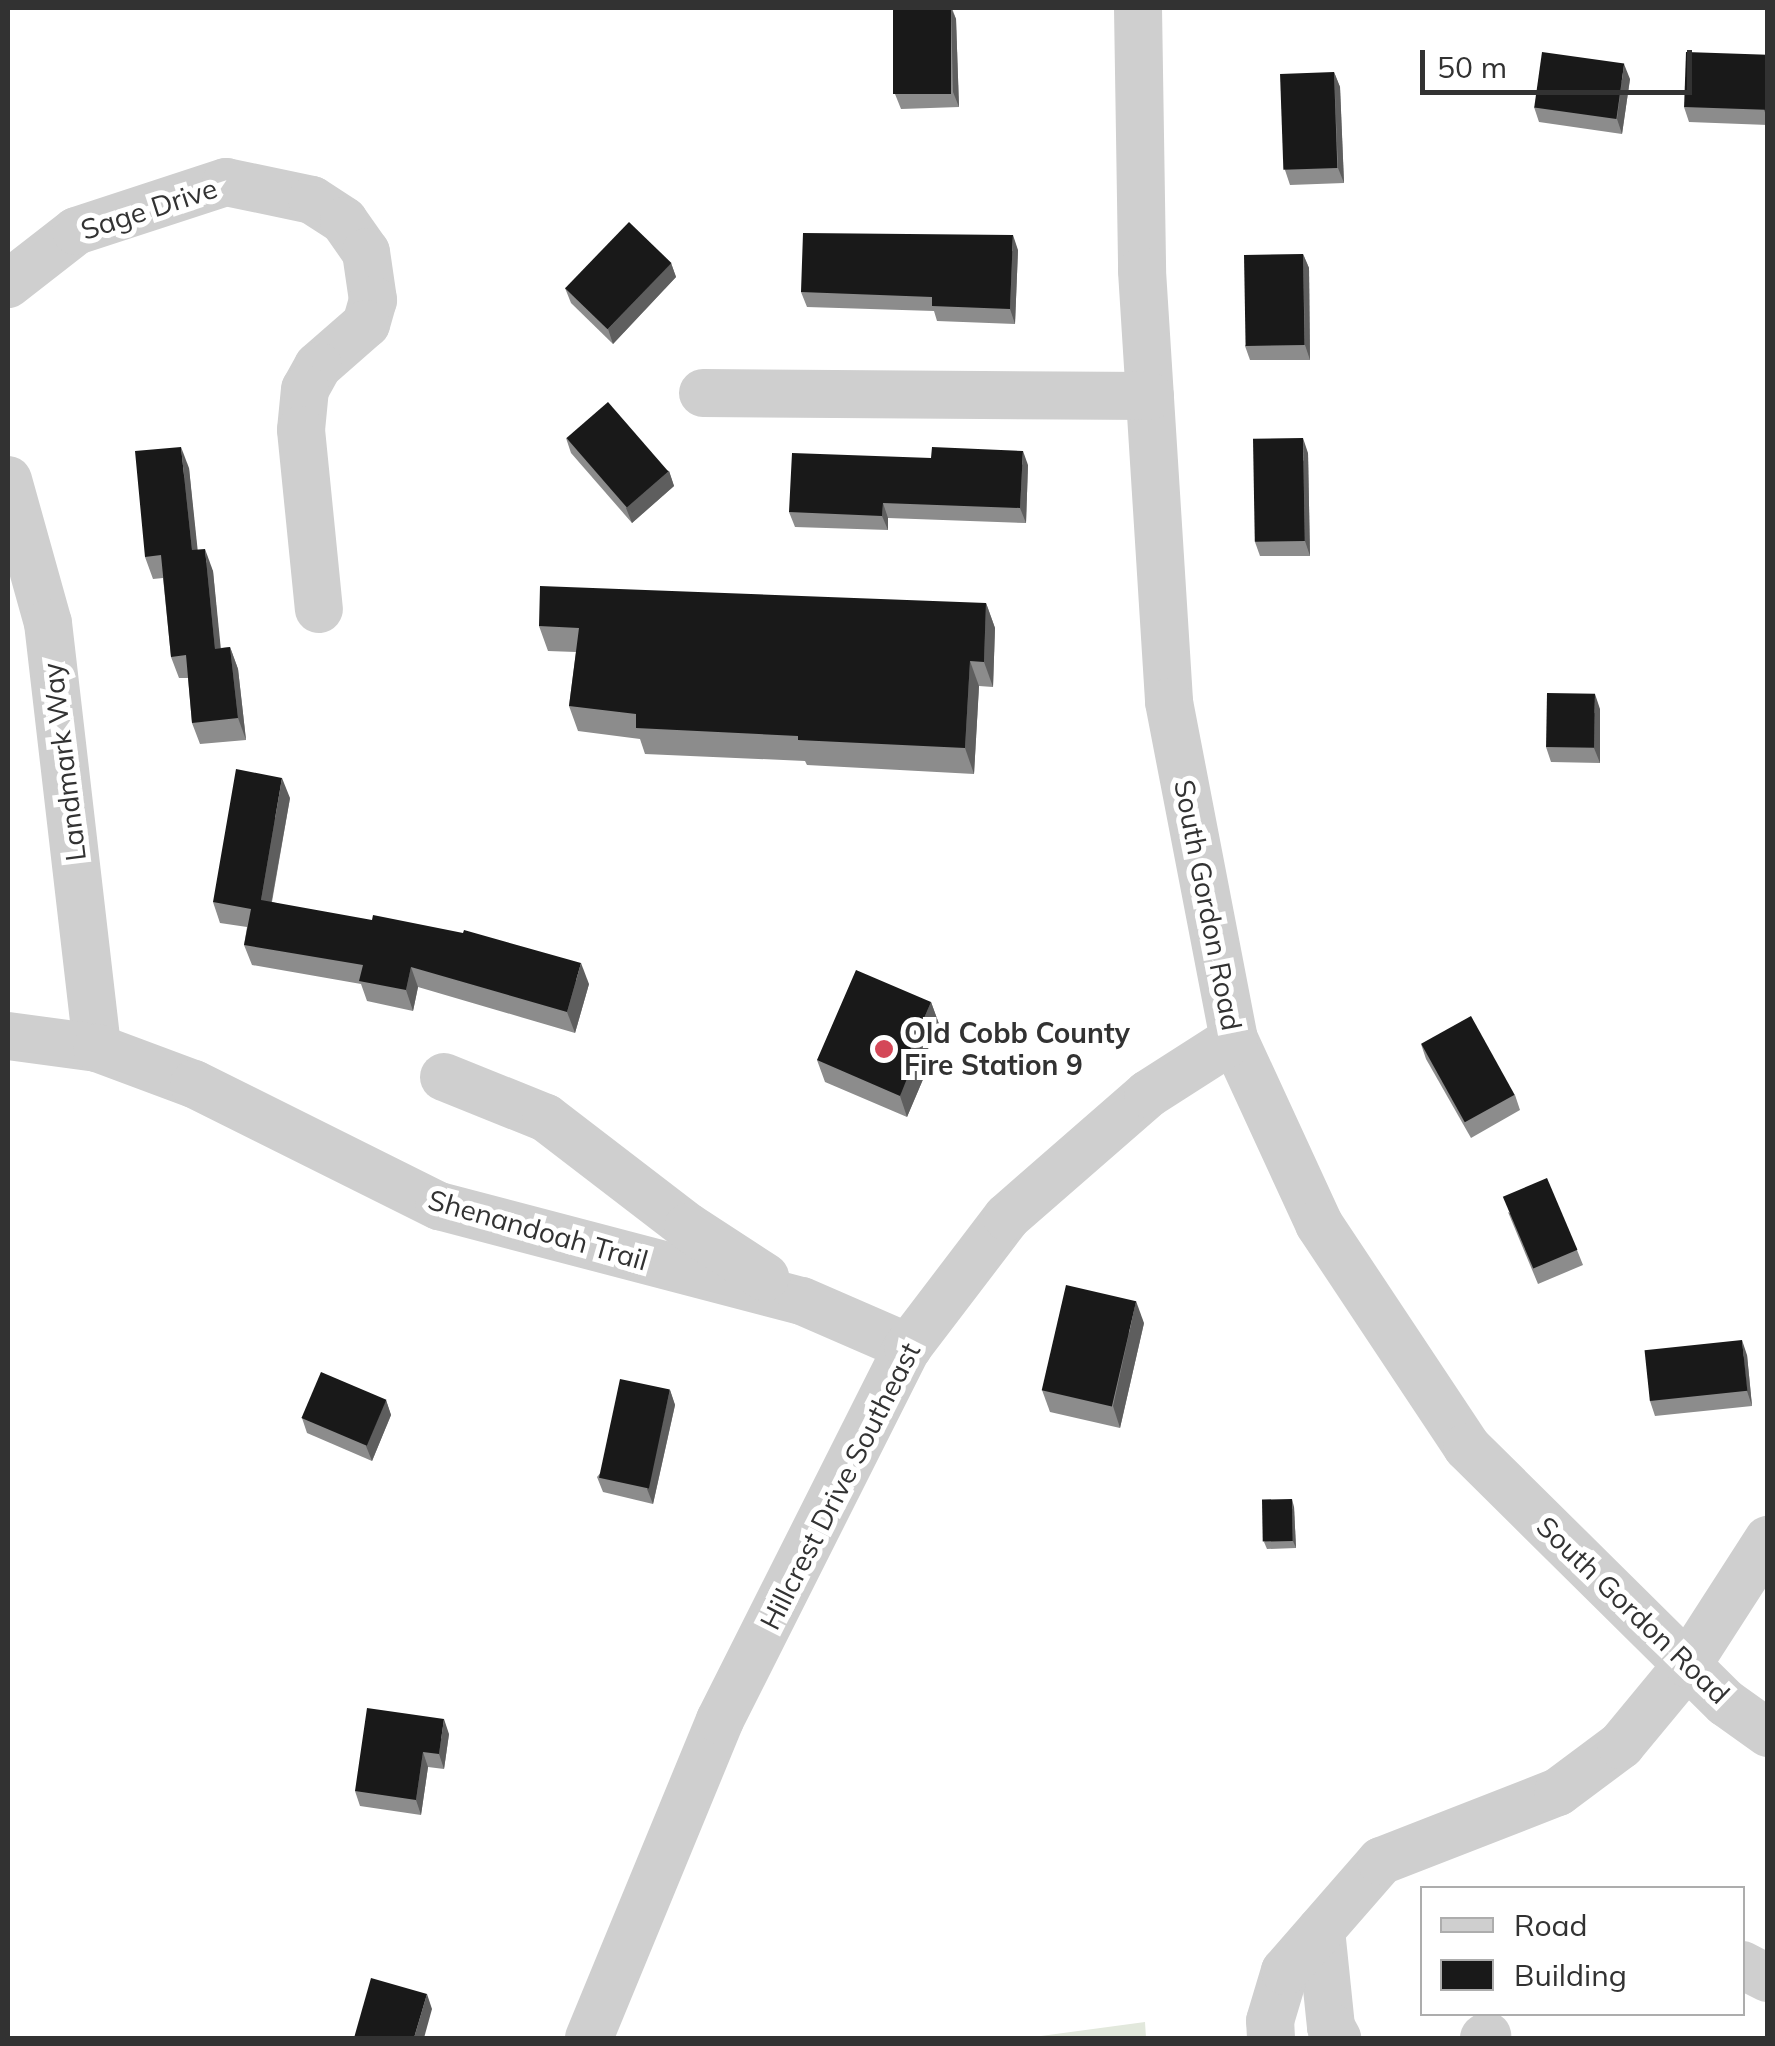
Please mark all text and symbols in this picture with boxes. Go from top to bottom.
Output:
scale bar [1425,30,1698,92]
text: 50 m [1437,48,1507,86]
street label: Sage Drive [77,171,221,247]
street label: Landmark Way [35,661,93,863]
street label: South Gordon Road [1167,777,1249,1033]
place label: Old Cobb County Fire Station 9 [904,1016,1130,1082]
marker: Old Cobb County Fire Station 9 [873,1038,895,1060]
street label: Shenandoah Trail [424,1183,652,1277]
street label: Hillcrest Drive Southeast [753,1337,927,1635]
street label: South Gordon Road [1530,1509,1736,1711]
legend [1420,1886,1745,2016]
text: Road [1514,1906,1588,1944]
text: Building [1514,1956,1627,1994]

